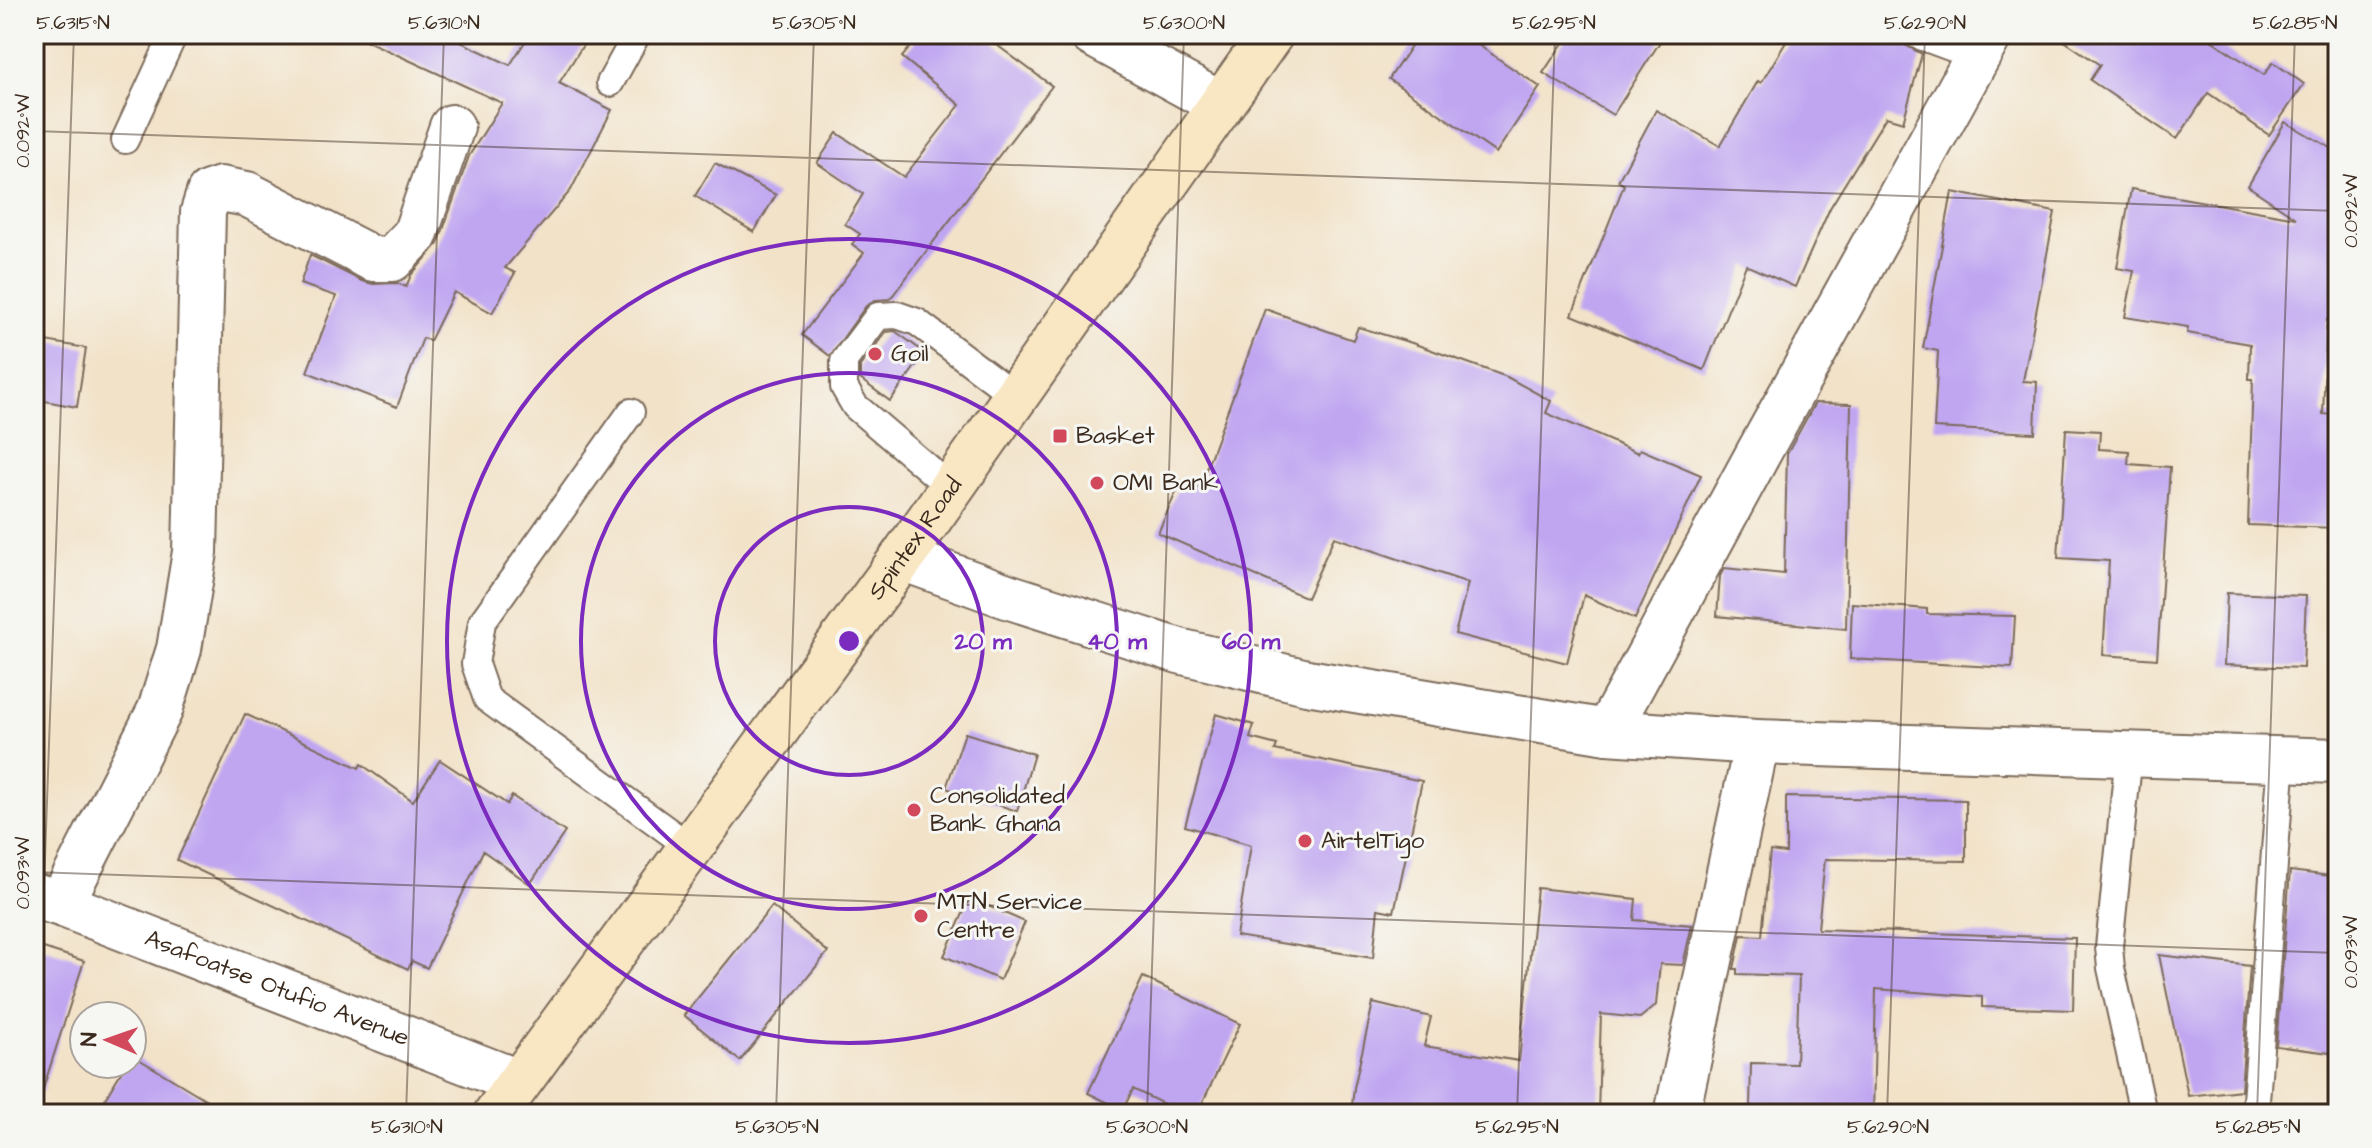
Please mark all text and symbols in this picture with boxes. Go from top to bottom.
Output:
text: 5.6315°N [36,9,110,37]
text: 5.6310°N [408,9,480,37]
text: 5.6305°N [772,9,856,37]
text: 5.6300°N [1143,9,1225,37]
text: 5.6295°N [1512,9,1596,37]
text: 5.6290°N [1884,9,1966,37]
text: 5.6285°N [2252,9,2338,37]
text: 0.092°W [9,94,37,168]
text: 0.092°W [2337,174,2365,248]
place label: Goil [891,337,929,371]
marker: Goil [866,345,884,363]
place label: Basket [1076,419,1155,453]
marker: Basket [1051,427,1069,445]
place label: OMI Bank [1113,466,1218,500]
street label: Spintex Road [860,470,971,607]
marker: OMI Bank [1088,474,1106,492]
text: 20 m [953,625,1012,659]
text: 40 m [1087,625,1147,659]
text: 60 m [1222,625,1281,659]
centre of rings [835,627,863,655]
place label: Consolidated Bank Ghana [930,779,1065,841]
marker: Consolidated Bank Ghana [905,801,923,819]
place label: AirtelTigo [1321,824,1425,859]
marker: AirtelTigo [1296,832,1314,850]
text: 0.093°W [9,836,37,909]
place label: MTN Service Centre [937,885,1082,947]
marker: MTN Service Centre [912,907,930,925]
text: 0.093°W [2337,915,2365,988]
street label: Asafoatse Otufio Avenue [140,921,414,1055]
north arrow [68,1000,148,1080]
text: N [74,1032,105,1047]
text: 5.6310°N [371,1113,443,1141]
text: 5.6305°N [735,1113,819,1141]
text: 5.6300°N [1106,1113,1188,1141]
text: 5.6295°N [1475,1113,1559,1141]
text: 5.6290°N [1847,1113,1929,1141]
text: 5.6285°N [2215,1113,2301,1141]

